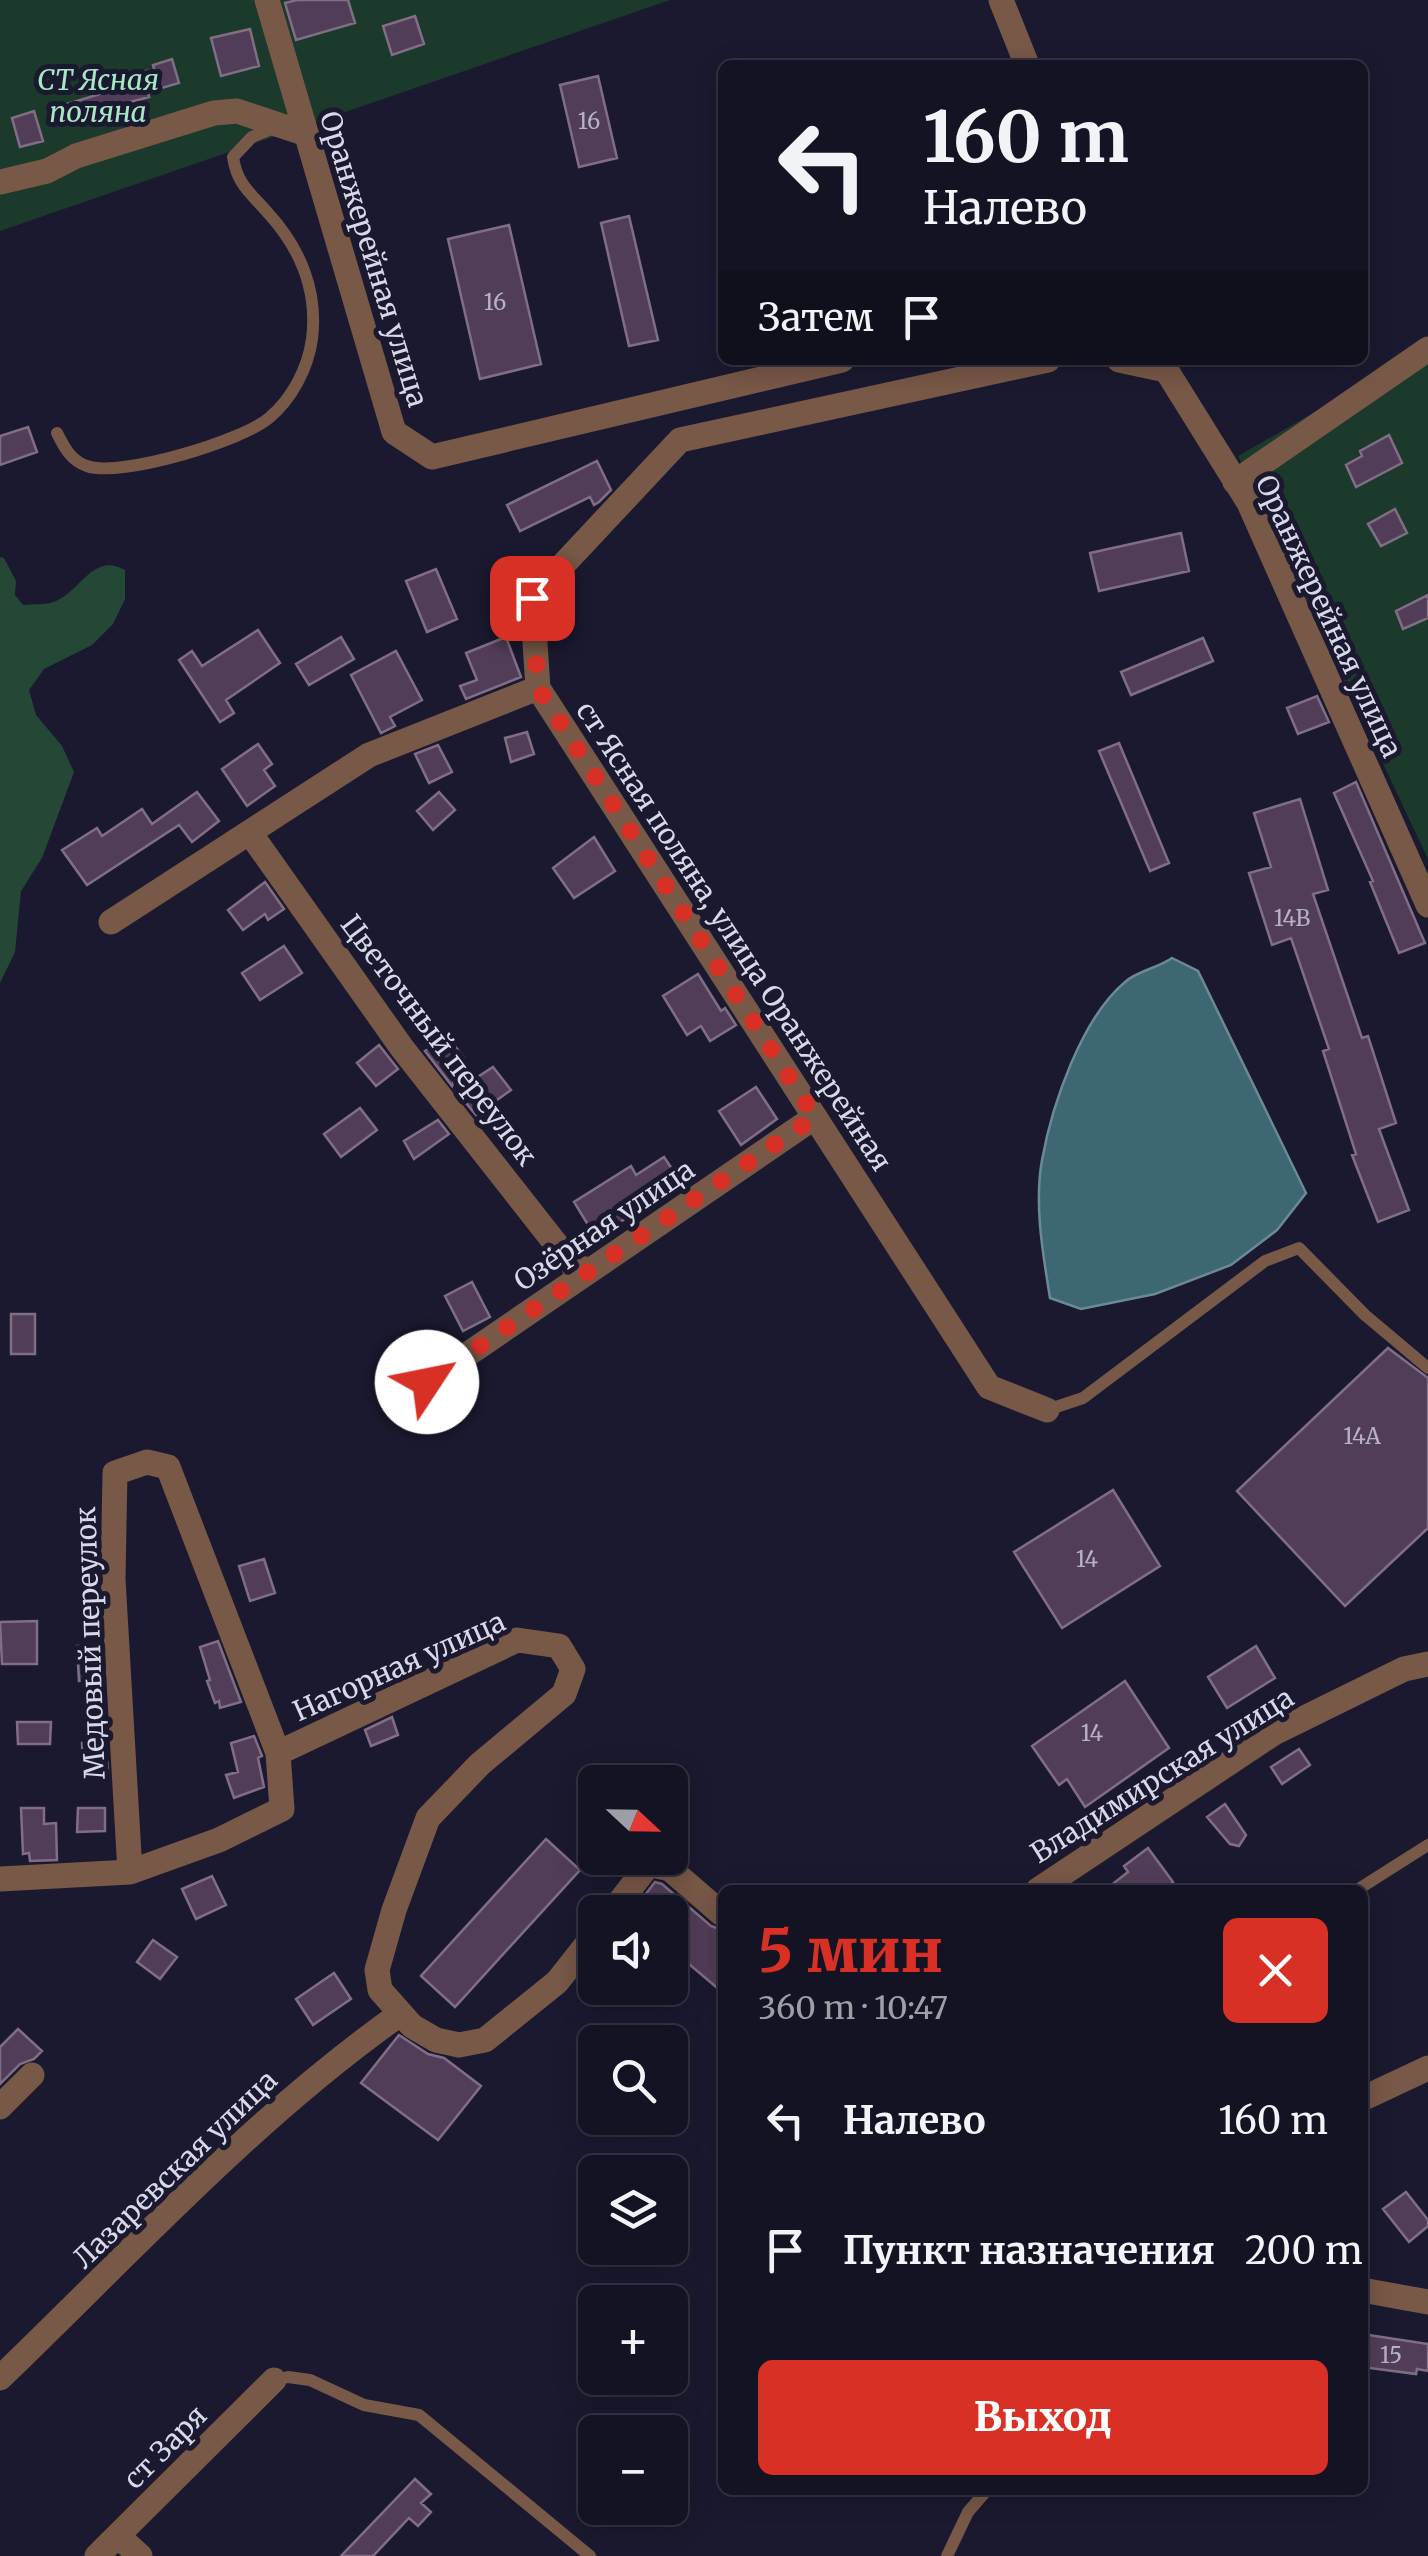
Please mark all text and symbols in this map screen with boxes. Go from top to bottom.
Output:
park label: СТ Ясная поляна [37,62,159,130]
text: 160 m [923,93,1129,181]
icon: left [758,100,888,230]
street label: Оранжерейная улица [312,107,436,411]
house number: 16 [578,107,600,135]
text: Налево [923,180,1087,236]
house number: 16 [484,288,506,316]
icon: arrive [894,290,949,345]
text: Затем [758,294,874,341]
street label: Оранжерейная улица [1248,469,1410,763]
pin [490,556,575,641]
icon: arrive [505,571,560,626]
street label: ст Ясная поляна, улица Оранжерейная [568,694,900,1178]
house number: 14В [1274,904,1310,932]
street label: Цветочный переулок [333,907,545,1173]
street label: Озёрная улица [507,1151,701,1299]
position arrow [375,1330,479,1434]
house number: 14А [1343,1422,1381,1450]
street label: Медовый переулок [67,1506,113,1780]
house number: 14 [1076,1545,1099,1573]
street label: Нагорная улица [287,1603,511,1729]
street label: Владимирская улица [1024,1679,1300,1871]
house number: 14 [1081,1719,1104,1747]
north arrow [578,1765,688,1875]
map controls [578,1765,688,2525]
button: sound [578,1895,688,2005]
text: 5 мин [758,1913,943,1988]
button: close [1223,1918,1328,2023]
text: 360 m · 10:47 [758,1988,948,2028]
button: search [578,2025,688,2135]
street label: Лазаревская улица [65,2062,285,2276]
icon: left [758,2093,813,2148]
text: Налево [843,2097,986,2144]
text: 160 m [1218,2097,1328,2144]
button: layers [578,2155,688,2265]
icon: arrive [758,2223,813,2278]
text: Пункт назначения [843,2227,1215,2274]
text: 200 m [1245,2227,1363,2274]
button: + [578,2285,688,2395]
house number: 15 [1380,2341,1402,2369]
button: Выход [758,2360,1328,2475]
street label: ст Заря [116,2398,214,2496]
button: − [578,2415,688,2525]

